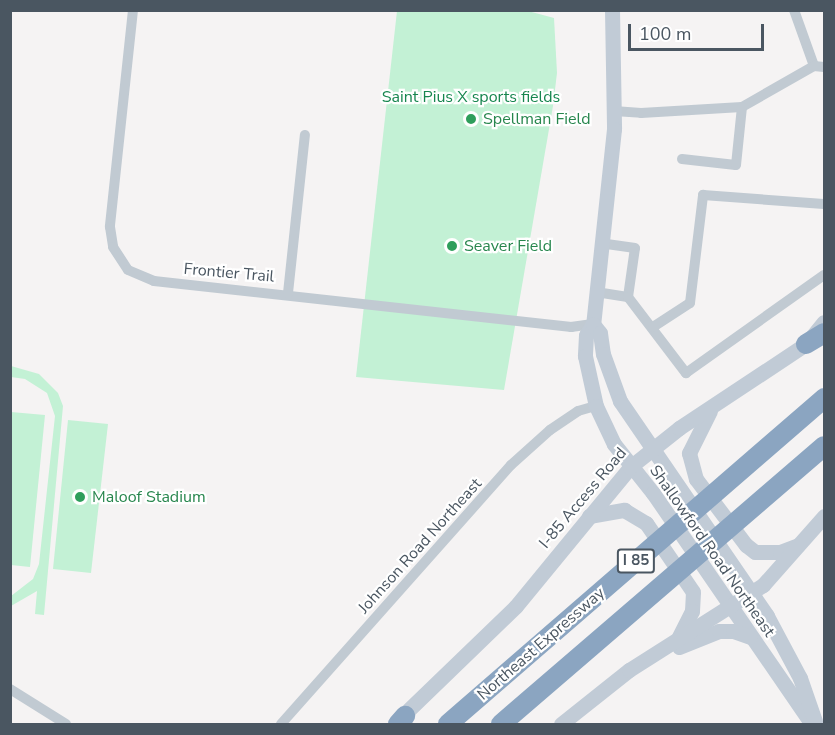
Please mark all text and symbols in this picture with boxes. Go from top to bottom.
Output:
scale bar [631,12,768,50]
text: 100 m [639,22,691,46]
park label: Saint Pius X sports fields [382,87,560,107]
place label: Spellman Field [483,109,591,129]
marker: Spellman Field [464,112,478,126]
place label: Seaver Field [464,236,552,256]
marker: Seaver Field [445,239,459,253]
street label: Frontier Trail [183,259,275,287]
street label: I-85 Access Road [535,444,631,552]
street label: Shallowford Road Northeast [645,461,779,641]
street label: Johnson Road Northeast [354,474,486,618]
place label: Maloof Stadium [92,487,206,507]
marker: Maloof Stadium [73,490,87,504]
road number: I 85 [616,549,656,573]
street label: Northeast Expressway [473,584,609,704]

